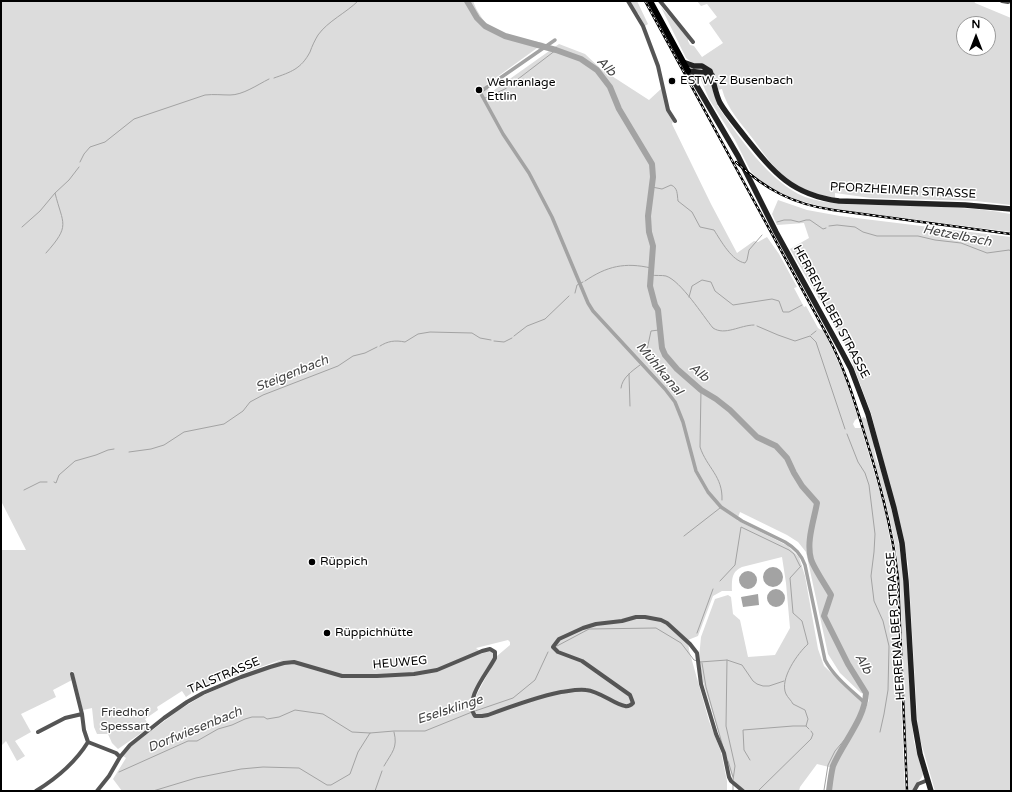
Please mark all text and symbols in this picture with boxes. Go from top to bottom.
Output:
north arrow [956,16,996,56]
text: N [972,18,980,31]
water label: Alb [593,54,619,80]
place label: ESTW-Z Busenbach [680,74,793,88]
place label: Wehranlage Ettlin [487,76,555,104]
marker: ESTW-Z Busenbach [667,76,677,86]
marker: Wehranlage Ettlin [474,85,484,95]
street label: PFORZHEIMER STRASSE [830,180,976,202]
water label: Hetzelbach [921,222,993,250]
street label: HERRENALBER STRASSE [790,243,872,381]
water label: Mühlkanal [632,339,686,399]
water label: Steigenbach [253,352,331,396]
water label: Alb [686,360,712,386]
street label: HERRENALBER STRASSE [884,551,908,701]
place label: Rüppich [320,555,368,569]
marker: Rüppich [307,557,317,567]
place label: Rüppichhütte [335,626,413,640]
marker: Rüppichhütte [322,628,332,638]
water label: Alb [851,651,875,677]
street label: HEUWEG [372,653,428,673]
street label: TALSTRASSE [186,654,262,698]
water label: Eselsklinge [415,692,485,728]
water label: Dorfwiesenbach [146,704,244,756]
park label: Friedhof Spessart [100,706,150,734]

